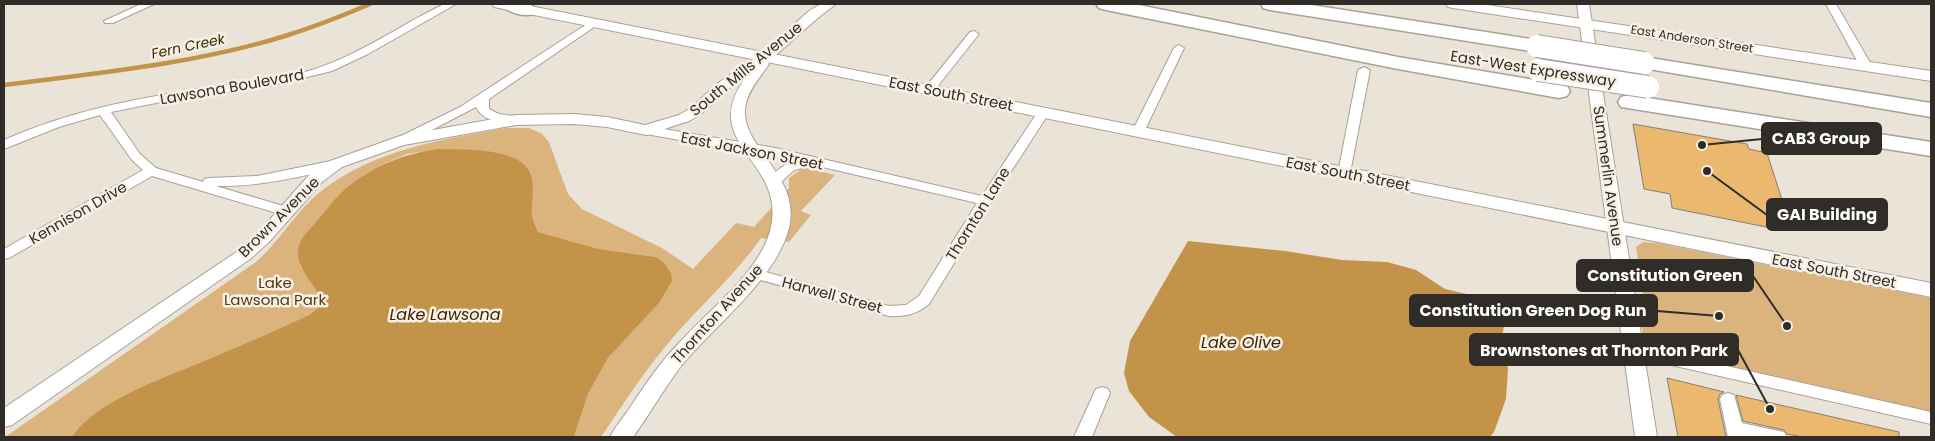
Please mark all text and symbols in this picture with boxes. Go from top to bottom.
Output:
street label: South Mills Avenue [685,17,806,121]
street label: East Anderson Street [1630,20,1755,57]
water label: Fern Creek [149,28,227,64]
street label: East-West Expressway [1449,45,1618,92]
street label: Lawsona Boulevard [158,64,306,110]
street label: East South Street [887,71,1015,116]
street label: Summerlin Avenue [1588,104,1629,247]
callout: CAB3 Group [1762,123,1881,154]
street label: East Jackson Street [679,126,825,175]
text: CAB3 Group [1772,127,1870,150]
street label: East South Street [1284,151,1412,196]
street label: Thornton Lane [940,163,1015,265]
street label: Brown Avenue [234,172,324,262]
street label: Kennison Drive [25,176,131,249]
callout: GAI Building [1767,199,1887,230]
text: GAI Building [1777,203,1877,226]
street label: East South Street [1770,248,1898,293]
street label: Thornton Avenue [666,259,767,368]
callout: Constitution Green [1577,260,1753,291]
text: Constitution Green [1587,264,1743,287]
street label: Harwell Street [780,271,885,318]
park label: Lake Lawsona Park [224,272,326,310]
callout: Constitution Green Dog Run [1410,295,1657,326]
text: Constitution Green Dog Run [1419,299,1647,322]
water label: Lake Lawsona [389,303,501,326]
water label: Lake Olive [1201,331,1281,354]
callout: Brownstones at Thornton Park [1470,334,1738,365]
text: Brownstones at Thornton Park [1480,339,1728,362]

